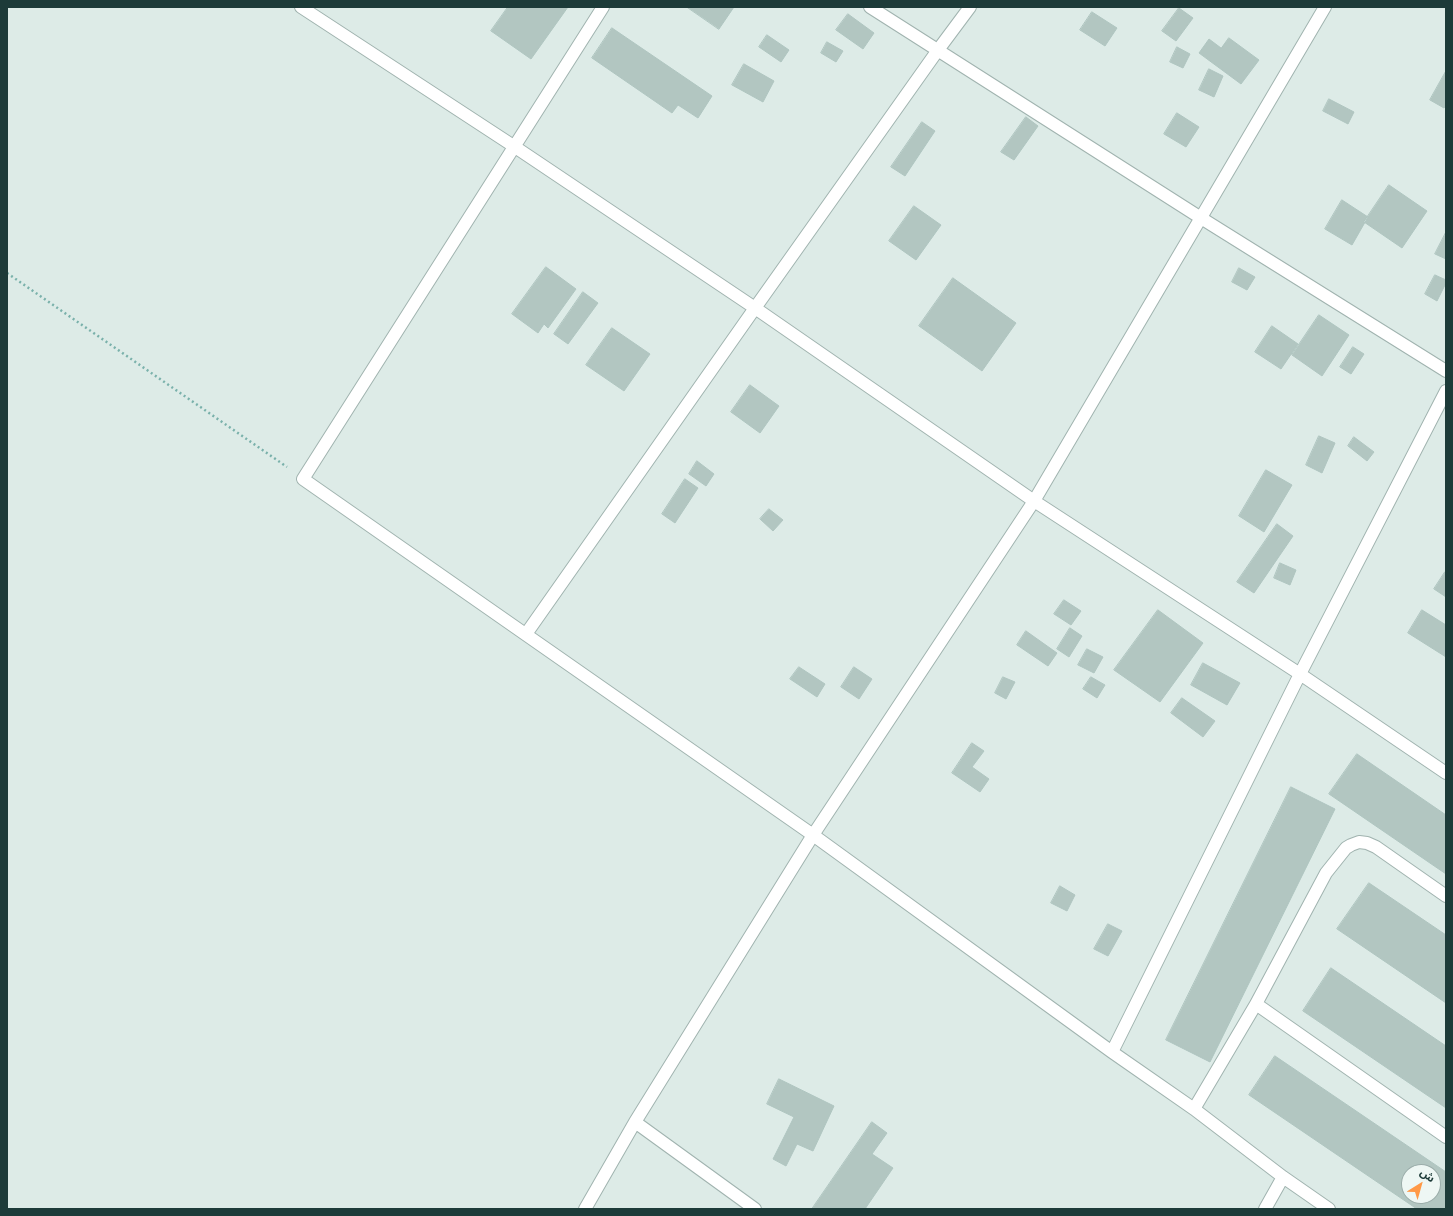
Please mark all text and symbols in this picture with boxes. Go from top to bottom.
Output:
north arrow [1401,1164,1441,1204]
text: ش [1417,1164,1438,1185]

